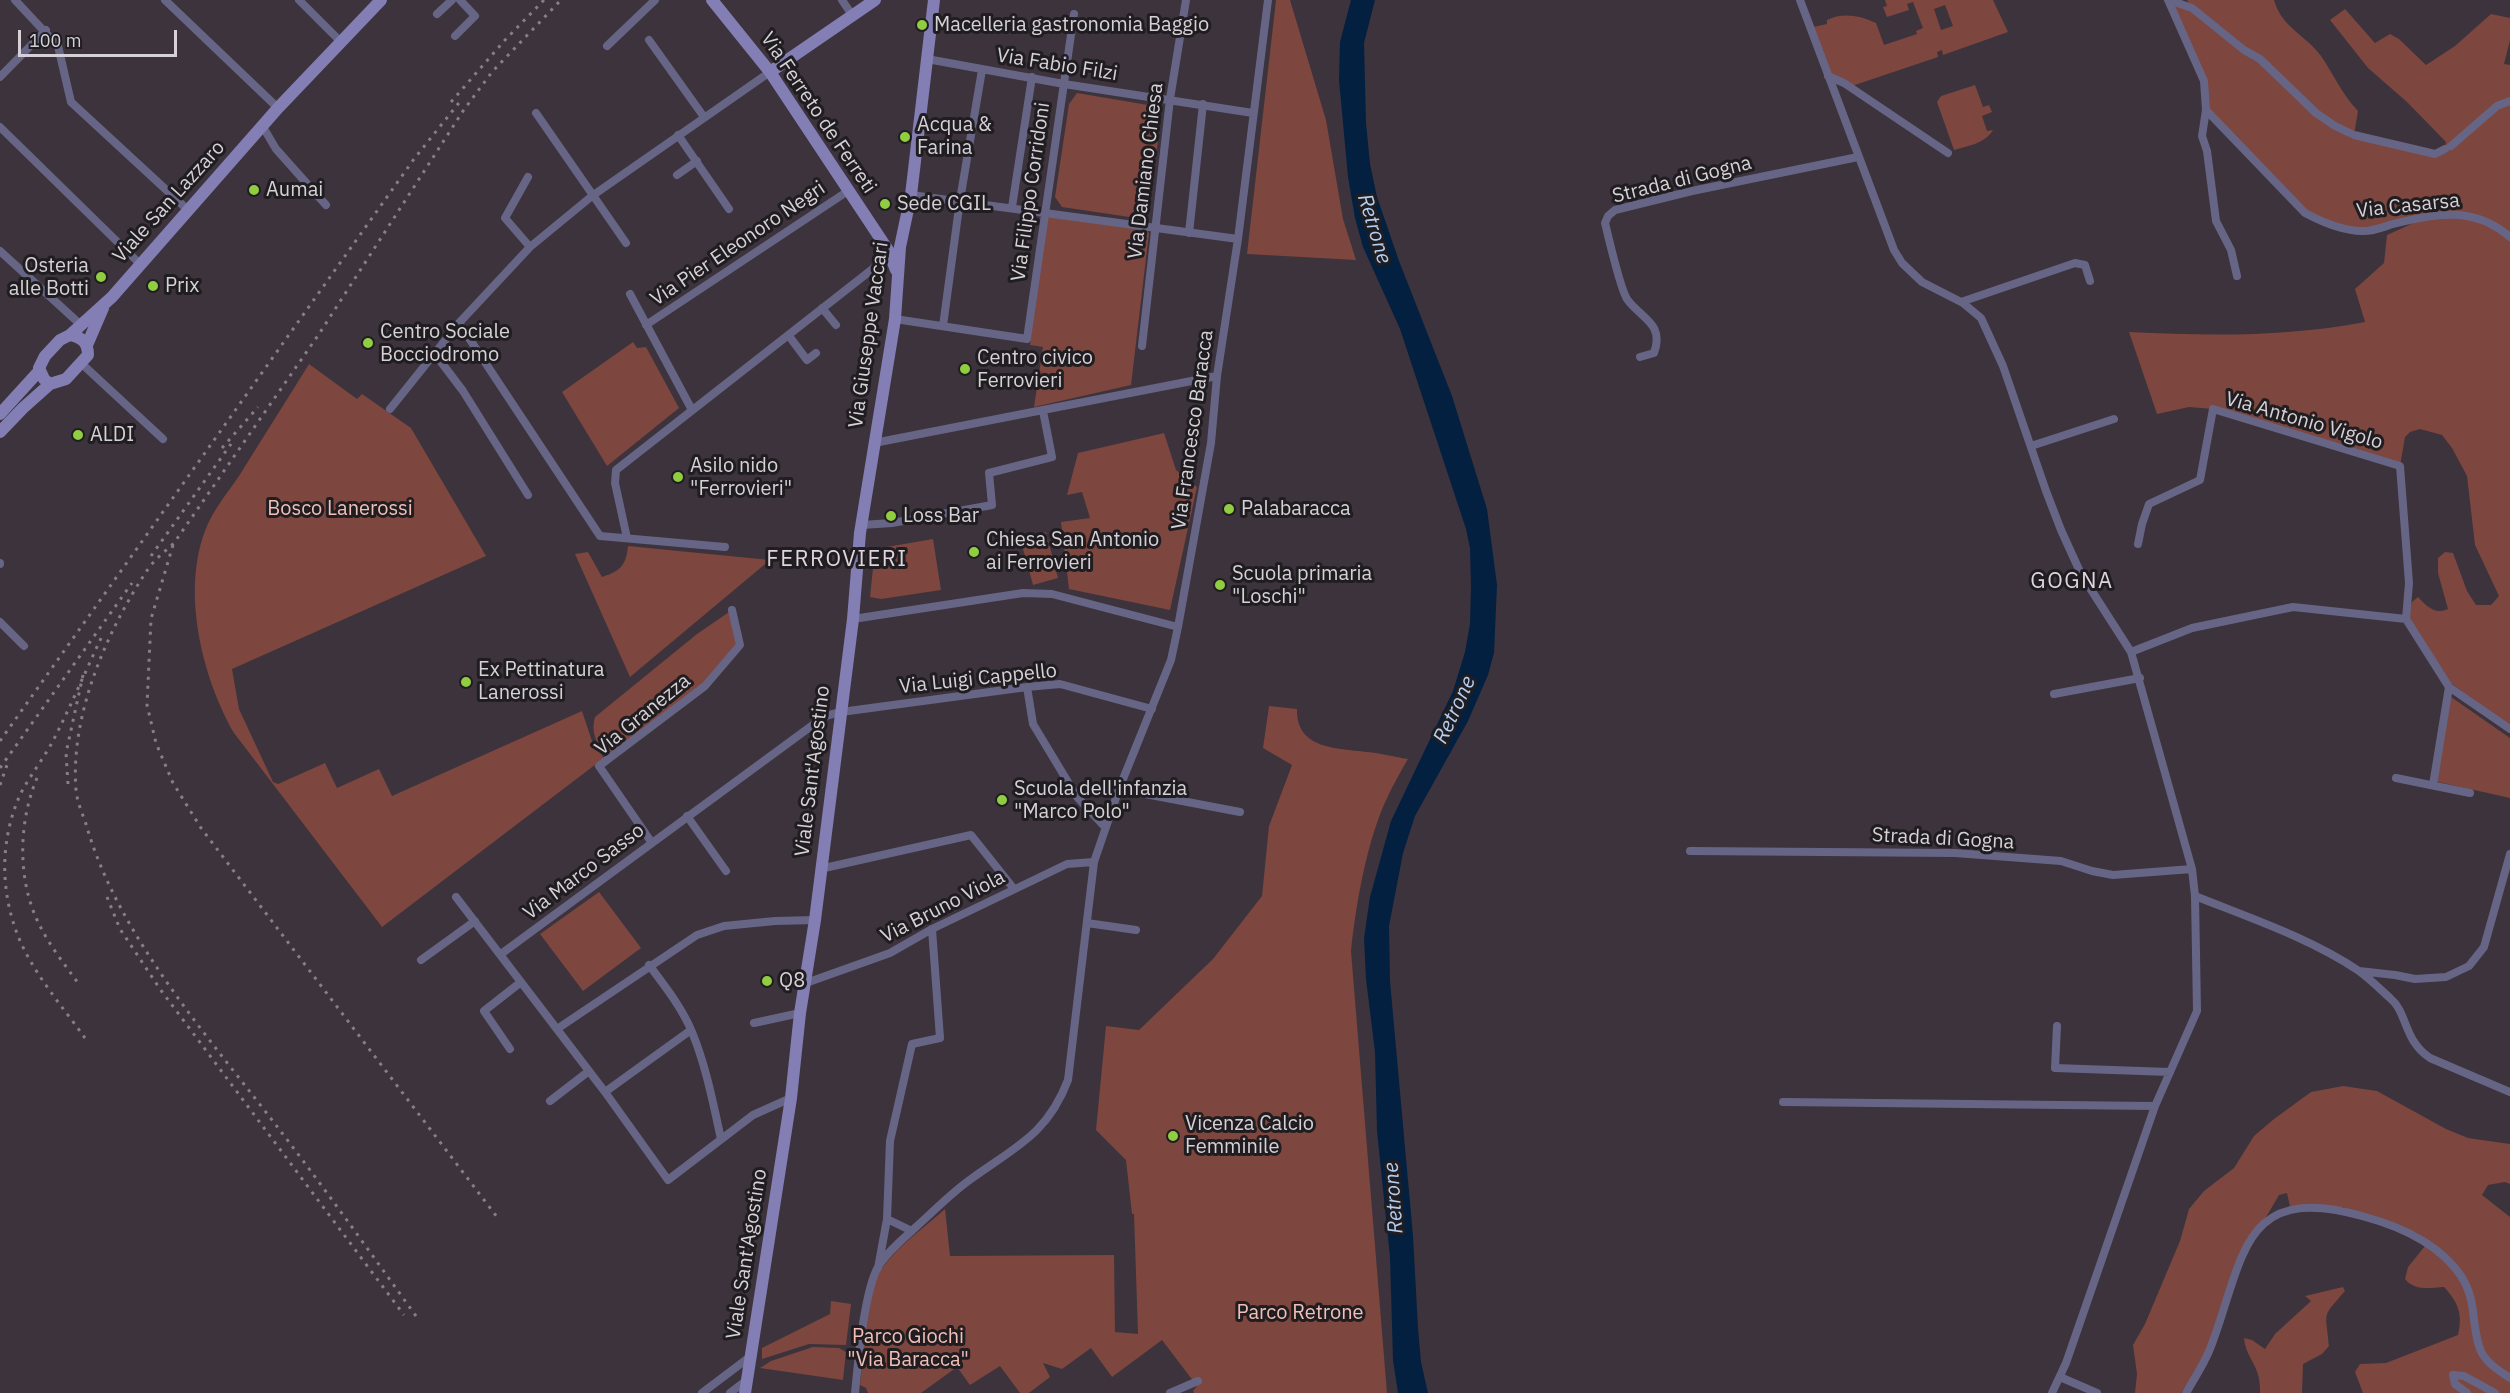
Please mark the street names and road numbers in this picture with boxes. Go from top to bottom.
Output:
street label: Via Ferreto de Ferreti [755,28,881,198]
street label: Via Fabio Filzi [995,44,1119,86]
street label: Via Damiano Chiesa [1123,82,1169,260]
street label: Via Filippo Corridoni [1007,101,1055,283]
street label: Viale San Lazzaro [108,136,230,268]
street label: Strada di Gogna [1610,151,1754,209]
street label: Via Pier Eleonoro Negri [646,177,830,311]
street label: Via Casarsa [2355,189,2461,223]
street label: Via Giuseppe Vaccari [844,240,894,430]
street label: Via Francesco Baracca [1167,329,1219,531]
street label: Via Antonio Vigolo [2223,387,2385,455]
street label: Via Luigi Cappello [898,659,1058,699]
street label: Via Granezza [590,669,696,761]
street label: Viale Sant'Agostino [791,684,835,858]
street label: Via Marco Sasso [519,819,649,925]
street label: Strada di Gogna [1871,823,2015,855]
street label: Via Bruno Viola [877,865,1009,949]
street label: Viale Sant'Agostino [722,1167,772,1341]

